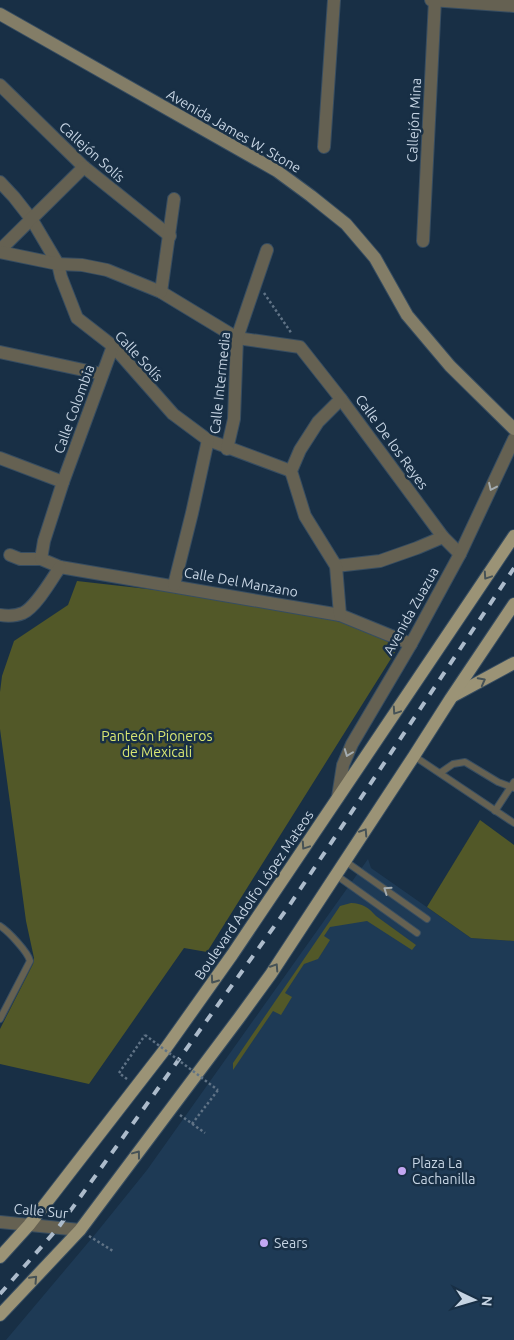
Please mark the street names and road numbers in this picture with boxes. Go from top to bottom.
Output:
street label: Callejón Mina [404,77,424,163]
street label: Avenida James W. Stone [164,86,304,176]
street label: Callejón Solís [56,119,128,185]
street label: Calle Solís [112,328,166,384]
street label: Calle Intermedia [207,331,233,435]
street label: Calle Colombia [50,362,98,456]
street label: Calle De los Reyes [352,392,432,492]
street label: Calle Del Manzano [183,564,299,600]
street label: Avenida Zuazua [380,564,442,658]
street label: Boulevard Adolfo López Mateos [191,807,317,983]
street label: Calle Sur [13,1201,70,1221]

